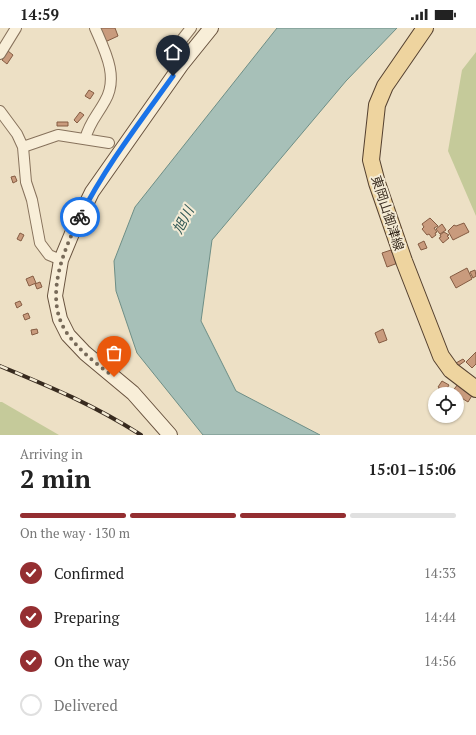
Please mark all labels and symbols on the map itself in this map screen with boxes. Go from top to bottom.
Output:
pin [156,35,190,76]
street label: 東岡山御津線 [367,173,409,253]
courier [60,197,100,237]
water label: 旭川 [168,201,198,237]
pin [97,336,131,377]

